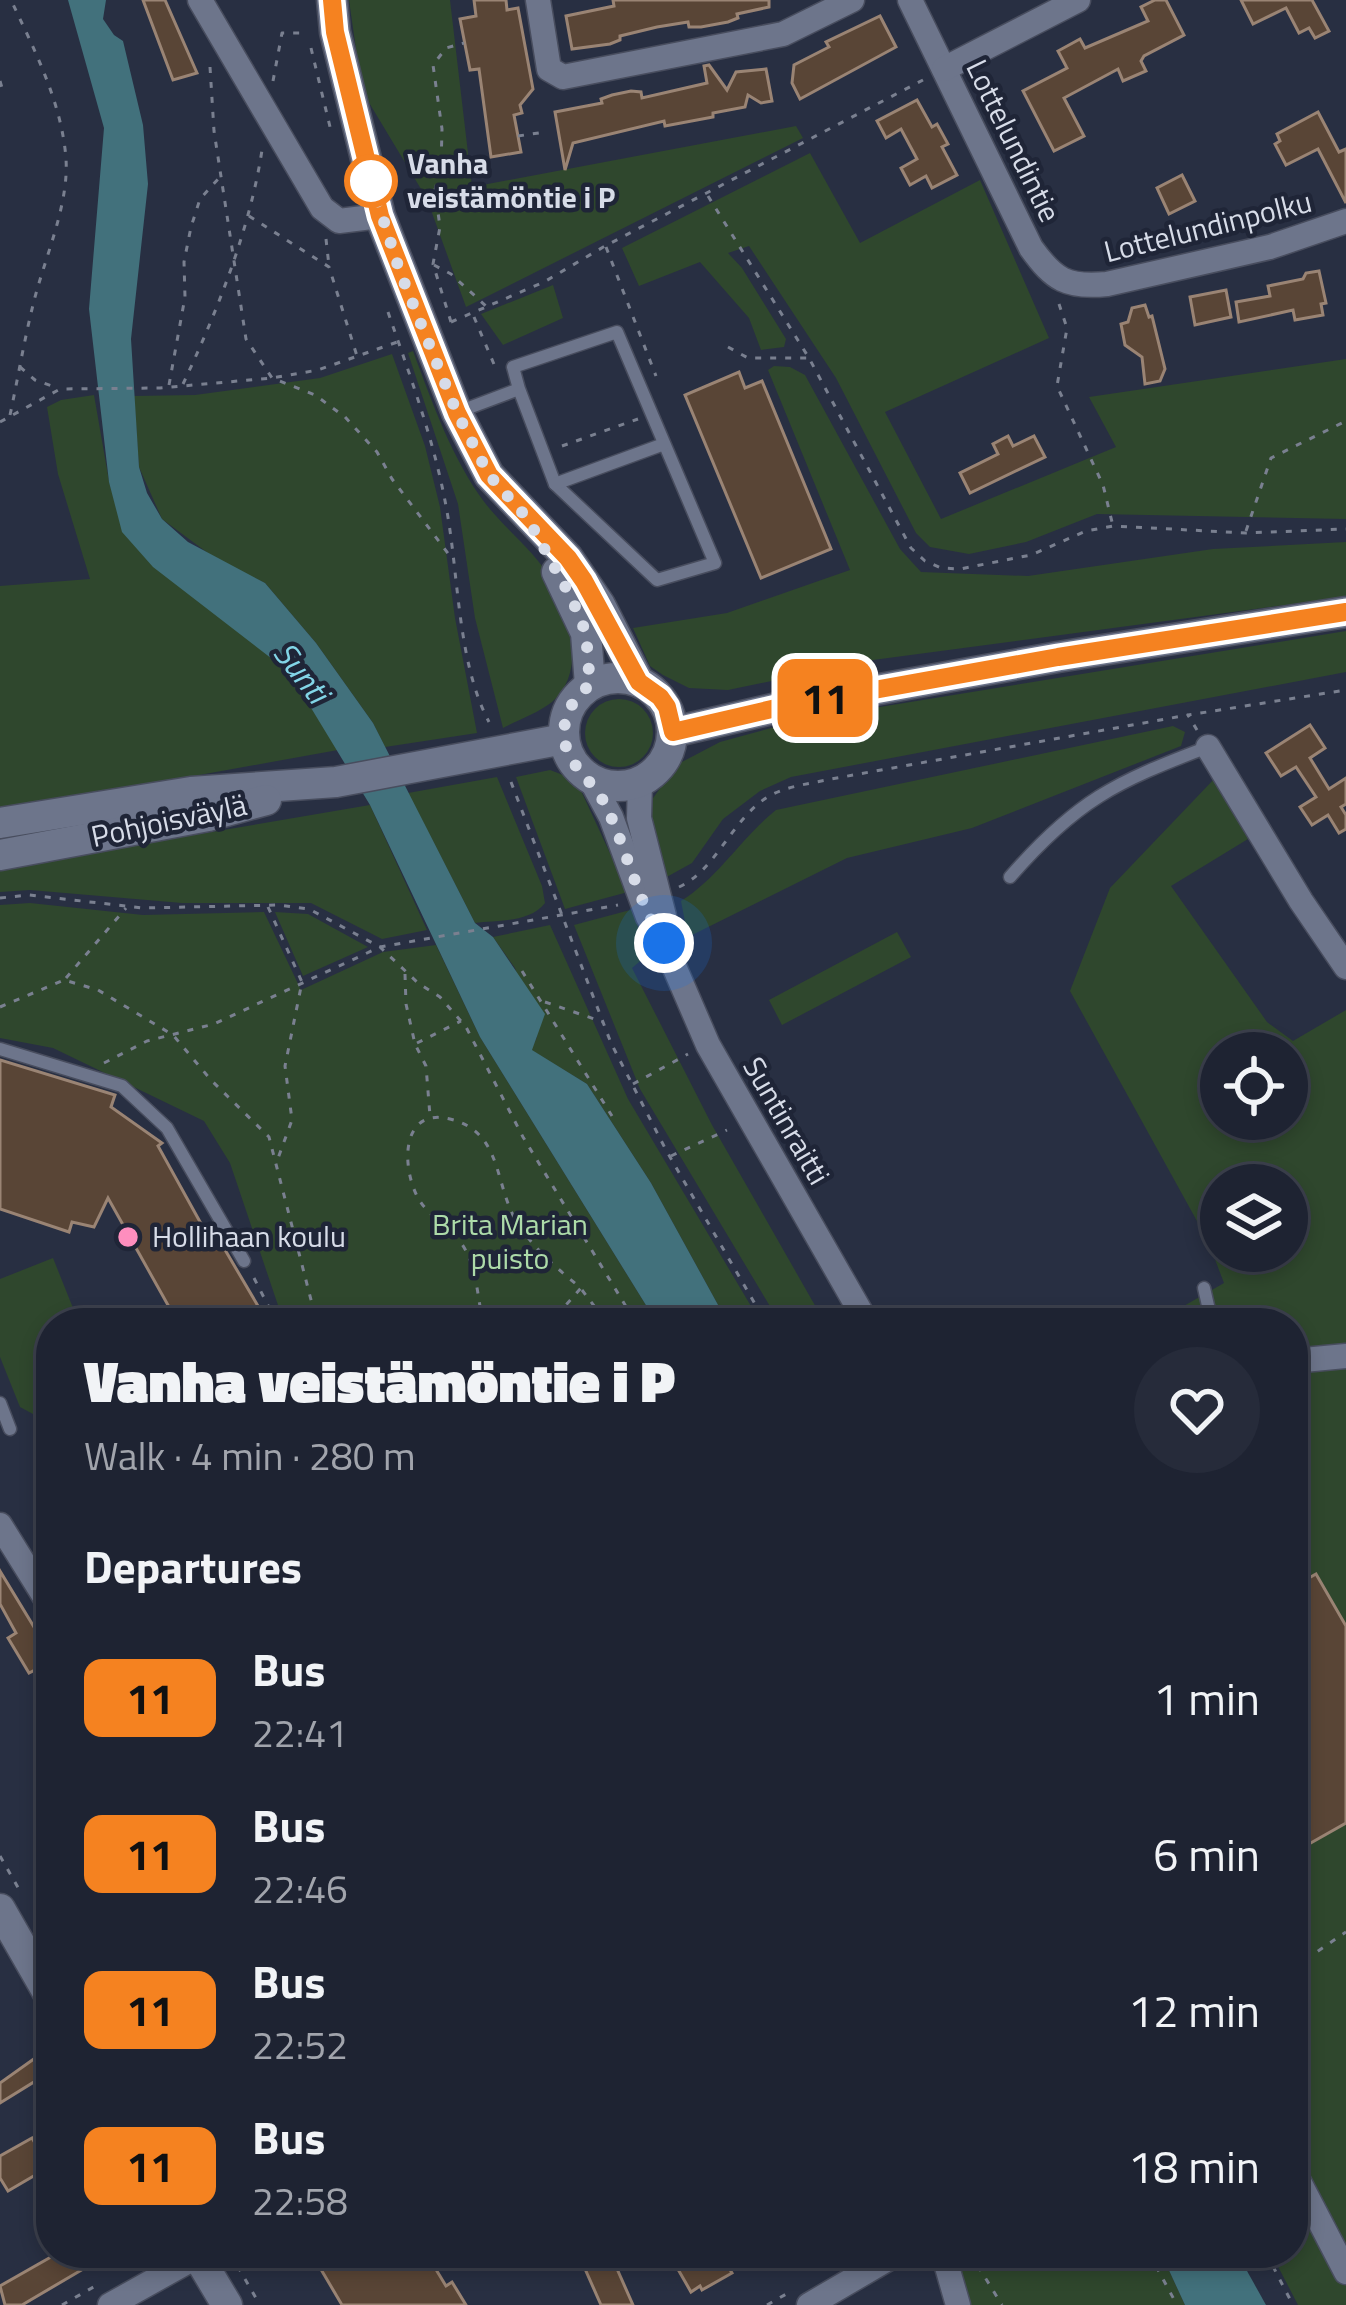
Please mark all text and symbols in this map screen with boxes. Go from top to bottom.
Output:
street label: Lottelundintie [955,51,1073,230]
place label: Vanha veistämöntie i P [407,140,615,220]
marker: Vanha veistämöntie i P [346,156,396,206]
street label: Lottelundinpolku [1099,178,1316,274]
water label: Sunti [262,630,344,716]
line badge: 11 [771,659,879,737]
text: 11 [801,666,849,730]
street label: Pohjoisväylä [87,781,251,859]
your location [634,913,694,973]
map controls [1200,1032,1308,1272]
button: locate [1200,1032,1308,1140]
street label: Suntinraitti [732,1048,842,1193]
button: layers [1200,1164,1308,1272]
park label: Brita Marian puisto [432,1201,588,1281]
place label: Hollihaan koulu [152,1213,346,1259]
marker: Hollihaan koulu [115,1224,141,1250]
text: Vanha veistämöntie i P [84,1337,676,1424]
button: heart [1134,1347,1260,1473]
text: Walk · 4 min · 280 m [84,1426,416,1485]
text: Departures [84,1532,302,1600]
text: Bus [252,1635,326,1703]
text: 1 min [1153,1664,1260,1732]
text: 11 [126,1666,174,1730]
text: 22:41 [252,1703,348,1762]
text: Bus [252,1791,326,1859]
text: 6 min [1153,1820,1260,1888]
text: 11 [126,1822,174,1886]
text: 22:46 [252,1859,348,1918]
text: Bus [252,1947,326,2015]
text: 12 min [1128,1976,1260,2044]
text: 11 [126,1978,174,2042]
text: 22:52 [252,2015,348,2074]
text: Bus [252,2103,326,2171]
text: 18 min [1128,2132,1260,2200]
text: 11 [126,2134,174,2198]
text: 22:58 [252,2171,348,2230]

